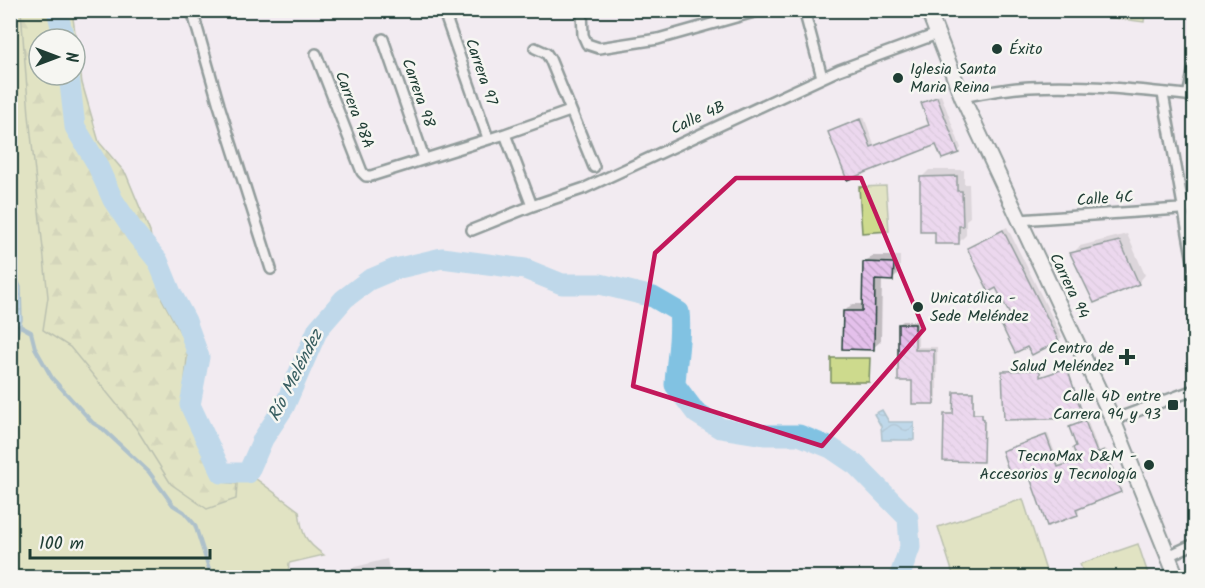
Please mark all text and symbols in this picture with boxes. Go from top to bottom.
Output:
north arrow [27,27,87,87]
street label: Carrera 97 [458,35,504,109]
place label: Éxito [1009,37,1042,62]
marker: Éxito [990,42,1004,56]
text: N [58,52,83,62]
street label: Carrera 98 [395,55,442,131]
place label: Iglesia Santa Maria Reina [910,57,996,100]
street label: Carrera 98A [328,68,380,153]
marker: Iglesia Santa Maria Reina [891,71,905,85]
street label: Calle 4B [667,95,729,141]
street label: Calle 4C [1076,185,1134,213]
street label: Carrera 94 [1042,249,1096,323]
place label: Unicatólica - Sede Meléndez [930,286,1029,329]
marker: Unicatólica - Sede Meléndez [911,300,925,314]
water label: Río Meléndez [261,323,332,427]
place label: Centro de Salud Meléndez [1010,336,1114,379]
marker: Centro de Salud Meléndez [1118,348,1136,366]
place label: Calle 4D entre Carrera 94 y 93 [1053,384,1161,427]
marker: Calle 4D entre Carrera 94 y 93 [1166,398,1180,412]
place label: TecnoMax D&M - Accesorios y Tecnología [980,444,1137,487]
marker: TecnoMax D&M - Accesorios y Tecnología [1142,458,1156,472]
scale bar [30,522,210,560]
text: 100 m [39,530,84,559]

